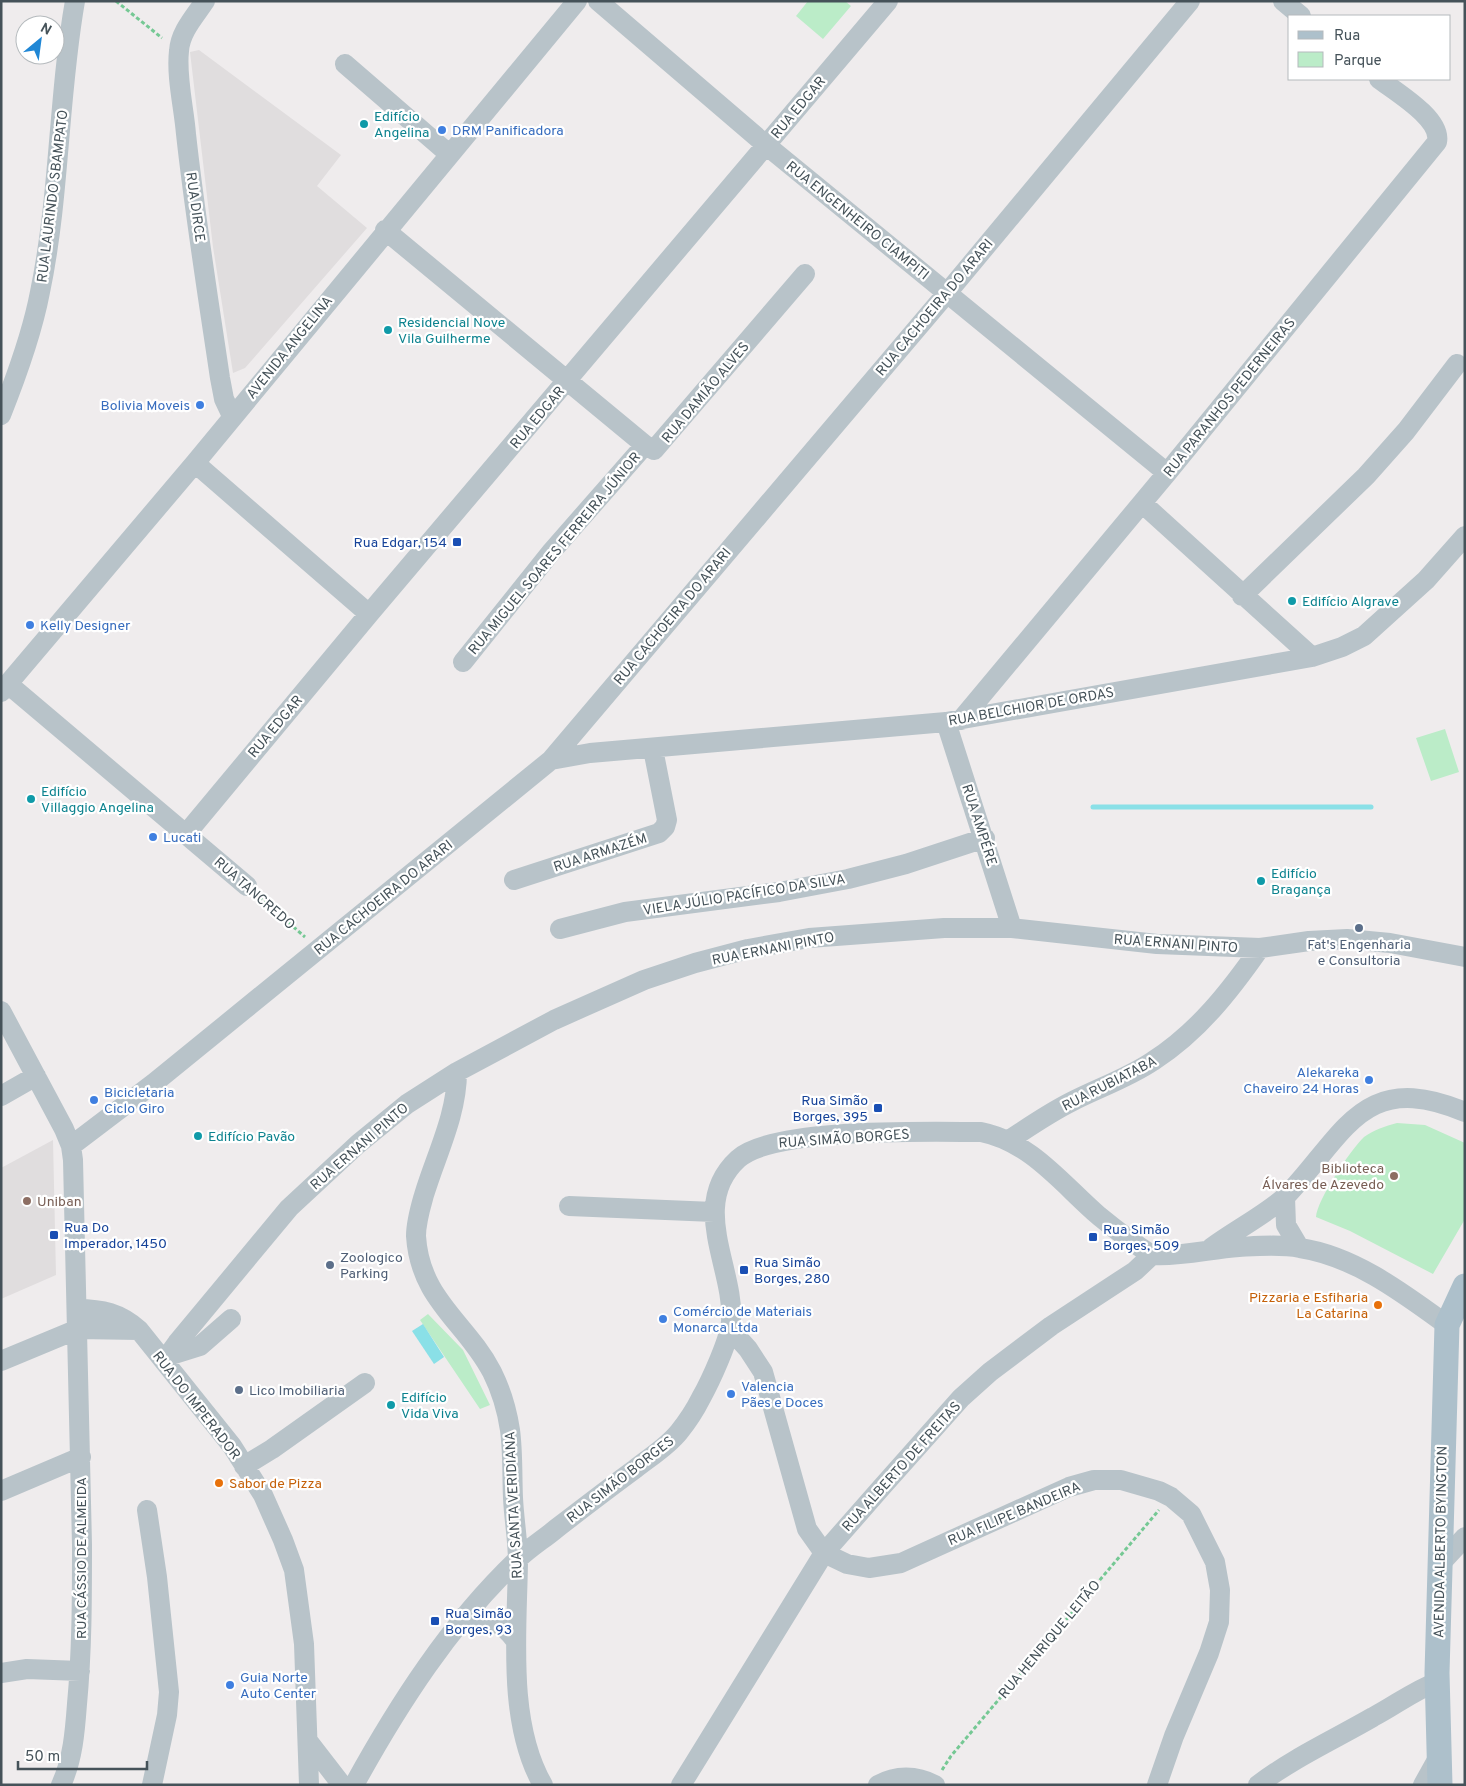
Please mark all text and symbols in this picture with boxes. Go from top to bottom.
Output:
north arrow [15,15,65,65]
legend [1288,15,1451,80]
text: N [37,20,54,40]
text: Rua [1334,27,1360,46]
text: Parque [1334,52,1382,71]
street label: RUA EDGAR [768,73,830,143]
street label: RUA LAURINDO SBAMPATO [34,109,73,284]
place label: Edifício Angelina [374,109,429,142]
marker: Edifício Angelina [358,118,370,130]
place label: DRM Panificadora [452,123,564,140]
marker: DRM Panificadora [436,124,448,136]
street label: RUA ENGENHEIRO CIAMPITI [782,158,932,284]
street label: RUA DIRCE [181,171,208,243]
street label: RUA CACHOEIRA DO ARARI [873,236,997,380]
street label: AVENIDA ANGELINA [243,293,337,403]
place label: Residencial Nove Vila Guilherme [398,315,505,348]
street label: RUA PARANHOS PEDERNEIRAS [1161,315,1300,481]
marker: Residencial Nove Vila Guilherme [382,324,394,336]
street label: RUA DAMIÃO ALVES [659,339,753,447]
street label: RUA EDGAR [507,383,569,453]
place label: Bolivia Moveis [100,398,190,415]
marker: Bolivia Moveis [194,399,206,411]
street label: RUA MIGUEL SOARES FERREIRA JÚNIOR [465,449,645,659]
place label: Rua Edgar, 154 [354,535,447,552]
marker: Rua Edgar, 154 [451,536,463,548]
street label: RUA CACHOEIRA DO ARARI [611,545,735,689]
place label: Edifício Algrave [1302,594,1399,611]
marker: Edifício Algrave [1286,595,1298,607]
place label: Kelly Designer [40,618,131,635]
marker: Kelly Designer [24,619,36,631]
street label: RUA BELCHIOR DE ORDAS [947,685,1115,730]
street label: RUA EDGAR [245,692,307,762]
street label: RUA AMPÉRE [957,782,1001,869]
place label: Edifício Villaggio Angelina [41,784,154,817]
marker: Edifício Villaggio Angelina [25,793,37,805]
street label: RUA ARMAZÉM [551,829,650,877]
place label: Lucati [163,830,201,847]
marker: Lucati [147,831,159,843]
street label: RUA CACHOEIRA DO ARARI [311,837,457,959]
street label: RUA TANCREDO [210,854,298,934]
place label: Edifício Bragança [1271,866,1331,899]
street label: VIELA JÚLIO PACÍFICO DA SILVA [642,870,847,920]
marker: Edifício Bragança [1255,875,1267,887]
marker: Fat's Engenharia e Consultoria [1353,922,1365,934]
street label: RUA ERNANI PINTO [711,929,836,970]
street label: RUA ERNANI PINTO [1113,932,1239,957]
place label: Fat's Engenharia e Consultoria [1307,937,1411,970]
street label: RUA RUBIATABA [1059,1053,1160,1116]
place label: Alekareka Chaveiro 24 Horas [1243,1065,1359,1098]
marker: Alekareka Chaveiro 24 Horas [1363,1074,1375,1086]
place label: Bicicletaria Ciclo Giro [104,1085,174,1118]
place label: Rua Simão Borges, 395 [792,1093,868,1126]
marker: Bicicletaria Ciclo Giro [88,1094,100,1106]
street label: RUA ERNANI PINTO [307,1100,413,1194]
marker: Rua Simão Borges, 395 [872,1102,884,1114]
street label: RUA SIMÃO BORGES [778,1126,910,1153]
place label: Edifício Pavão [208,1129,295,1146]
marker: Edifício Pavão [192,1130,204,1142]
place label: Biblioteca Álvares de Azevedo [1262,1161,1384,1194]
marker: Biblioteca Álvares de Azevedo [1388,1170,1400,1182]
place label: Uniban [37,1194,82,1211]
marker: Uniban [21,1195,33,1207]
place label: Rua Do Imperador, 1450 [64,1220,167,1253]
place label: Rua Simão Borges, 509 [1103,1222,1179,1255]
marker: Rua Do Imperador, 1450 [48,1229,60,1241]
marker: Rua Simão Borges, 509 [1087,1231,1099,1243]
place label: Zoologico Parking [340,1250,403,1283]
place label: Rua Simão Borges, 280 [754,1255,830,1288]
marker: Zoologico Parking [324,1259,336,1271]
marker: Rua Simão Borges, 280 [738,1264,750,1276]
place label: Pizzaria e Esfiharia La Catarina [1249,1290,1368,1323]
marker: Pizzaria e Esfiharia La Catarina [1372,1299,1384,1311]
place label: Comércio de Materiais Monarca Ltda [673,1304,812,1337]
marker: Comércio de Materiais Monarca Ltda [657,1313,669,1325]
street label: RUA DO IMPERADOR [148,1348,243,1464]
place label: Valencia Pães e Doces [741,1379,824,1412]
place label: Lico Imobiliaria [249,1383,345,1400]
marker: Lico Imobiliaria [233,1384,245,1396]
marker: Valencia Pães e Doces [725,1388,737,1400]
place label: Edifício Vida Viva [401,1390,459,1423]
street label: RUA ALBERTO DE FREITAS [839,1398,965,1536]
marker: Edifício Vida Viva [385,1399,397,1411]
street label: RUA SANTA VERIDIANA [502,1431,527,1579]
street label: RUA SIMÃO BORGES [564,1433,678,1527]
street label: AVENIDA ALBERTO BYINGTON [1431,1446,1452,1638]
place label: Sabor de Pizza [229,1476,322,1493]
street label: RUA CÁSSIO DE ALMEIDA [73,1477,91,1639]
marker: Sabor de Pizza [213,1477,225,1489]
street label: RUA FILIPE BANDEIRA [946,1479,1083,1550]
street label: RUA HENRIQUE LEITÃO [996,1577,1105,1703]
place label: Rua Simão Borges, 93 [445,1606,512,1639]
marker: Rua Simão Borges, 93 [429,1615,441,1627]
place label: Guia Norte Auto Center [240,1670,317,1703]
marker: Guia Norte Auto Center [224,1679,236,1691]
scale bar [18,1738,146,1770]
text: 50 m [25,1748,60,1767]

